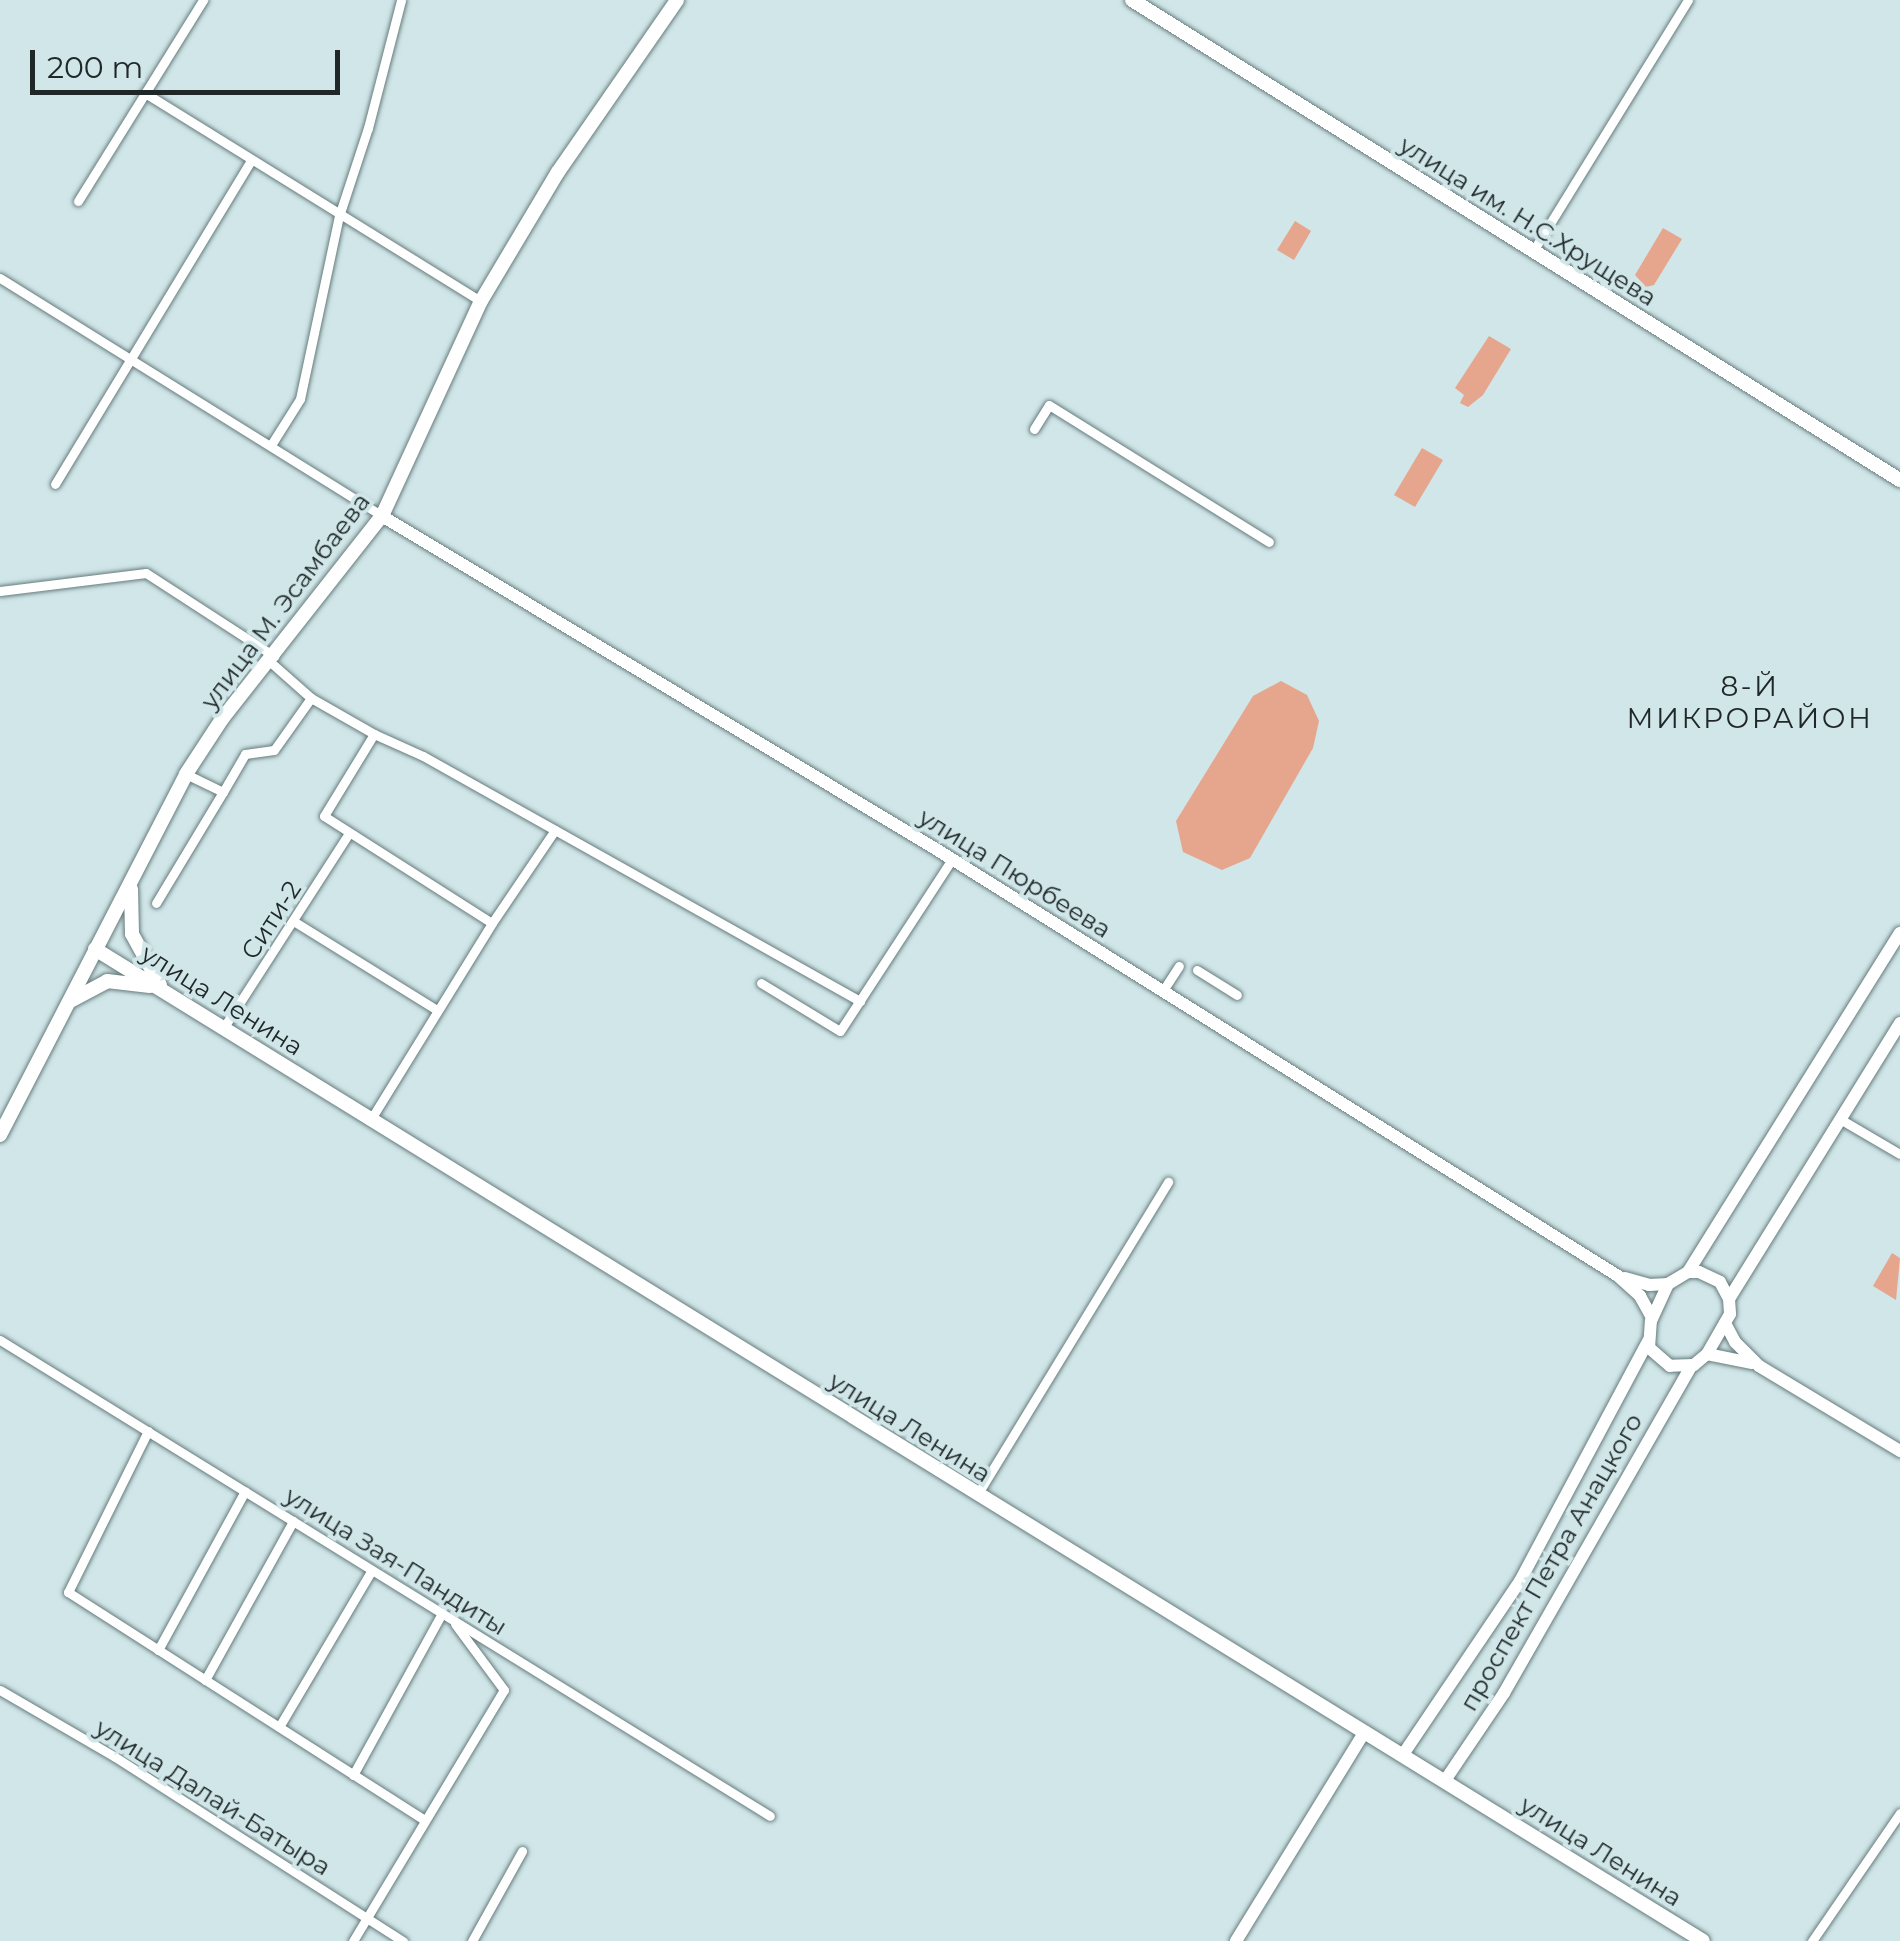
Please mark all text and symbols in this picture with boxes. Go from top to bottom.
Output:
scale bar [35,30,345,92]
text: 200 m [47,49,143,86]
street label: улица им. Н.С.Хрущева [1394,129,1662,313]
street label: улица М. Эсамбаева [194,487,376,715]
district label: 8-Й МИКРОРАЙОН [1626,669,1874,735]
street label: улица Пюрбеева [913,802,1117,944]
street label: Сити-2 [235,875,307,965]
street label: улица Ленина [136,938,308,1062]
street label: улица Ленина [824,1365,996,1489]
street label: проспект Петра Анацкого [1453,1408,1649,1716]
street label: улица Зая-Пандиты [279,1480,513,1642]
street label: улица Далай-Батыра [90,1712,336,1882]
street label: улица Ленина [1515,1789,1687,1913]

